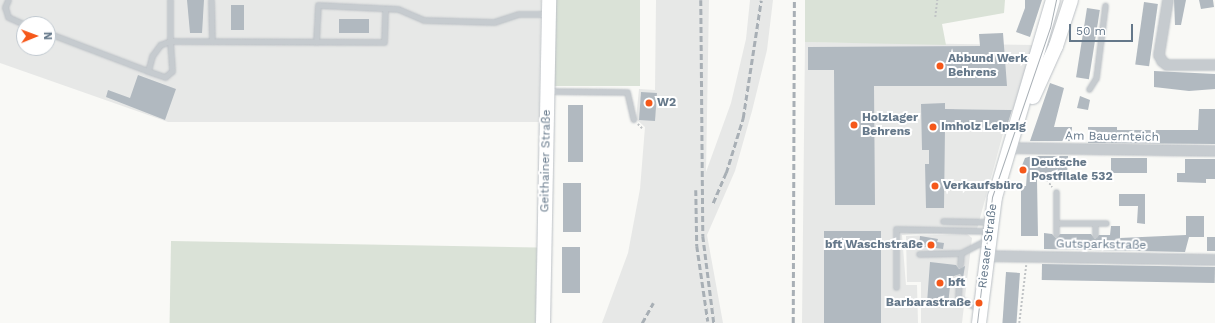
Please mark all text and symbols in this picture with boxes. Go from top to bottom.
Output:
north arrow [16,16,56,56]
scale bar [1071,16,1135,42]
text: 50 m [1076,24,1106,38]
text: N [41,32,54,40]
place label: Abbund Werk Behrens [948,52,1028,80]
marker: Abbund Werk Behrens [935,61,945,71]
place label: W2 [657,96,676,110]
marker: W2 [644,98,654,108]
street label: Geithainer Straße [538,109,554,213]
place label: Holzlager Behrens [862,111,918,139]
marker: Holzlager Behrens [849,120,859,130]
place label: Imholz Leipzig [941,120,1026,134]
marker: Imholz Leipzig [928,122,938,132]
street label: Am Bauernteich [1065,129,1159,145]
place label: Deutsche Postfilale 532 [1031,156,1113,184]
marker: Deutsche Postfilale 532 [1018,165,1028,175]
place label: Verkaufsbüro [943,179,1023,193]
marker: Verkaufsbüro [930,181,940,191]
street label: Riesaer Straße [976,203,1000,289]
street label: Gutsparkstraße [1056,237,1146,253]
place label: bft Waschstraße [825,238,923,252]
marker: bft Waschstraße [926,240,936,250]
place label: bft [948,276,965,290]
marker: bft [935,278,945,288]
place label: Barbarastraße [886,296,971,310]
marker: Barbarastraße [974,298,984,308]

